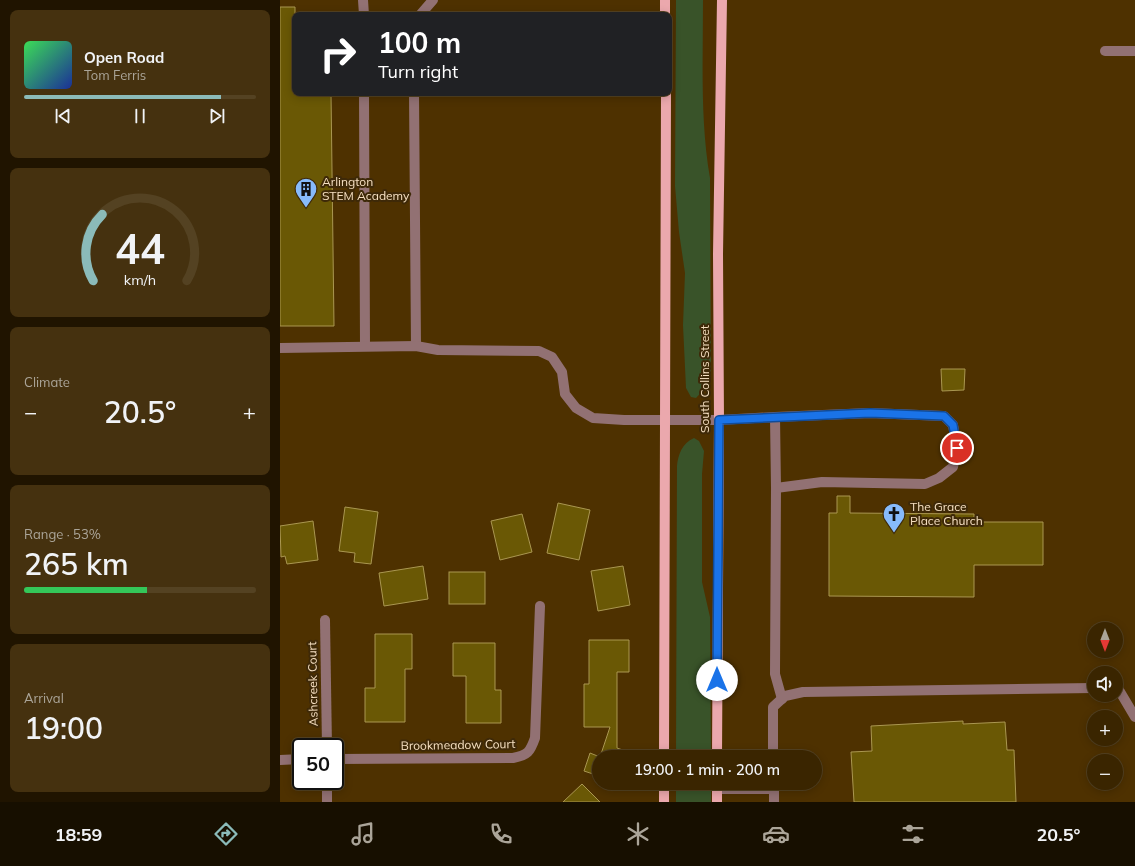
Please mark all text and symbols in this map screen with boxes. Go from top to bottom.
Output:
text: 100 m [378,25,461,60]
icon: right [312,28,364,80]
text: Open Road [84,48,164,67]
text: Turn right [378,60,458,83]
text: Tom Ferris [84,67,146,83]
icon: previous [52,105,74,127]
icon: pause [129,105,151,127]
icon: next [206,105,228,127]
place label: Arlington STEM Academy [322,174,410,203]
building icon: Arlington STEM Academy [293,176,319,209]
text: 44 [115,221,165,273]
text: km/h [124,270,156,288]
street label: South Collins Street [697,325,712,433]
text: Climate [24,374,70,390]
text: 20.5° [104,393,176,431]
text: − [24,398,37,426]
text: + [243,398,256,426]
pin [940,431,974,465]
icon: arrive [946,437,968,459]
place label: The Grace Place Church [910,499,983,528]
church icon: The Grace Place Church [881,501,907,534]
text: Range · 53% [24,526,101,542]
text: 265 km [24,545,129,583]
north arrow [1087,622,1123,658]
map controls [1087,622,1123,790]
street label: Ashcreek Court [304,642,321,727]
position arrow [696,659,738,701]
button: sound [1087,666,1123,702]
text: Arrival [24,690,64,706]
text: 19:00 [24,709,103,747]
button: + [1087,710,1123,746]
street label: Brookmeadow Court [401,736,515,753]
speed limit sign: 50 [292,738,344,790]
button: − [1087,754,1123,790]
text: 19:00 · 1 min · 200 m [634,760,780,779]
icon: directions [212,820,240,848]
icon: music [349,820,377,848]
icon: phone [487,820,515,848]
icon: climate [624,820,652,848]
icon: car [762,820,790,848]
icon: filters [899,820,927,848]
text: 18:59 [55,823,102,846]
text: 20.5° [1037,823,1080,846]

